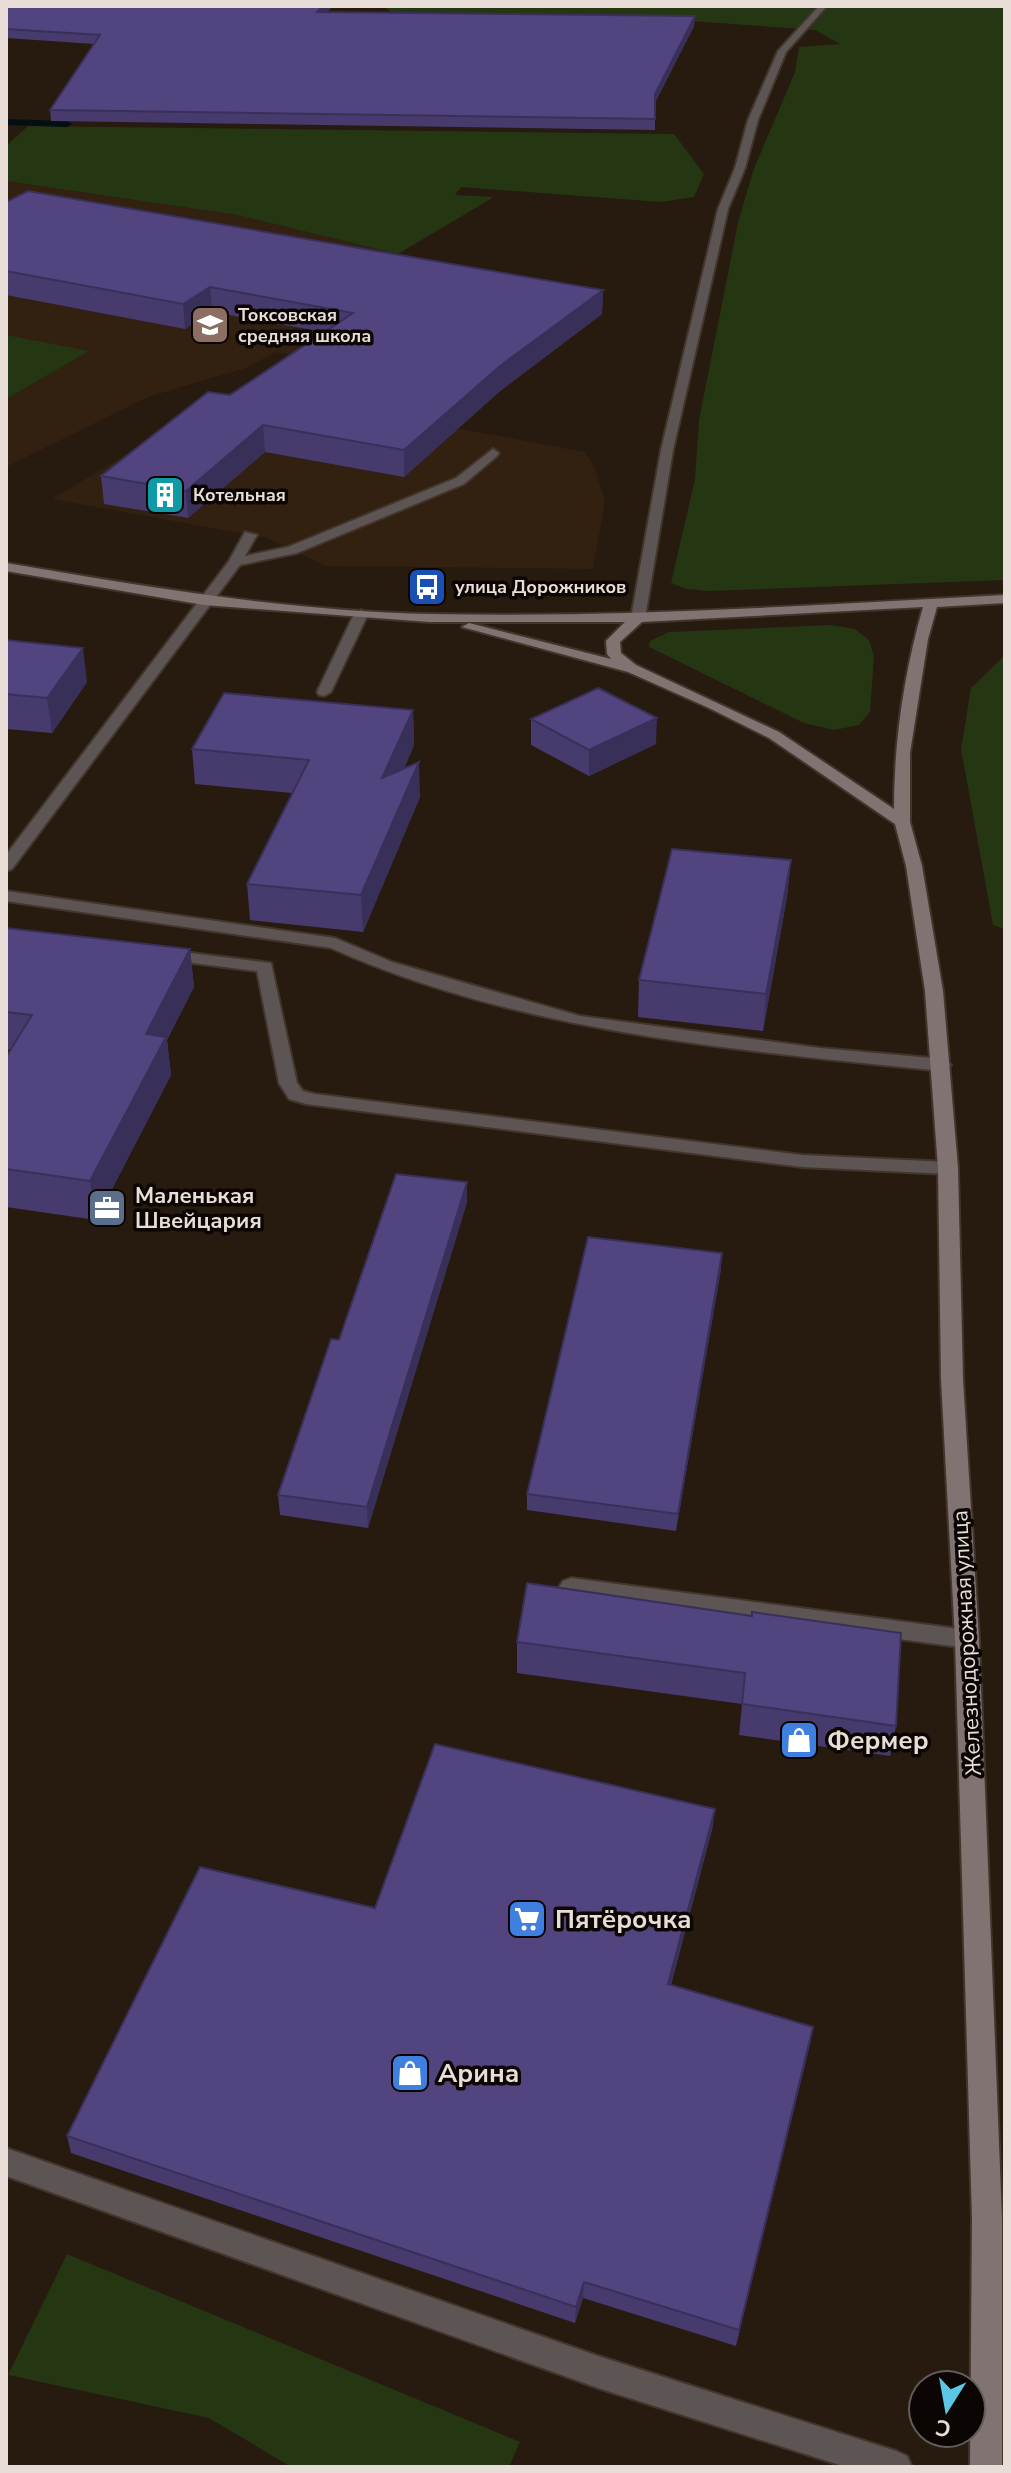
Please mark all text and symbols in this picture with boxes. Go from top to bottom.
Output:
place label: Токсовская средняя школа [238,303,371,348]
school or university icon: Токсовская средняя школа [189,304,231,346]
building icon: Котельная [144,474,186,516]
place label: Котельная [193,483,286,507]
bus stop icon: улица Дорожников [406,566,448,608]
place label: улица Дорожников [455,575,626,599]
place label: Маленькая Швейцария [135,1181,262,1236]
office icon: Маленькая Швейцария [86,1187,128,1229]
street label: Железнодорожная улица [945,1509,989,1776]
shop icon: Фермер [778,1719,820,1761]
place label: Фермер [827,1723,929,1758]
supermarket icon: Пятёрочка [506,1898,548,1940]
place label: Пятёрочка [555,1902,692,1937]
shop icon: Арина [389,2052,431,2094]
place label: Арина [438,2056,519,2091]
north arrow [907,2369,987,2449]
text: С [933,2411,954,2444]

